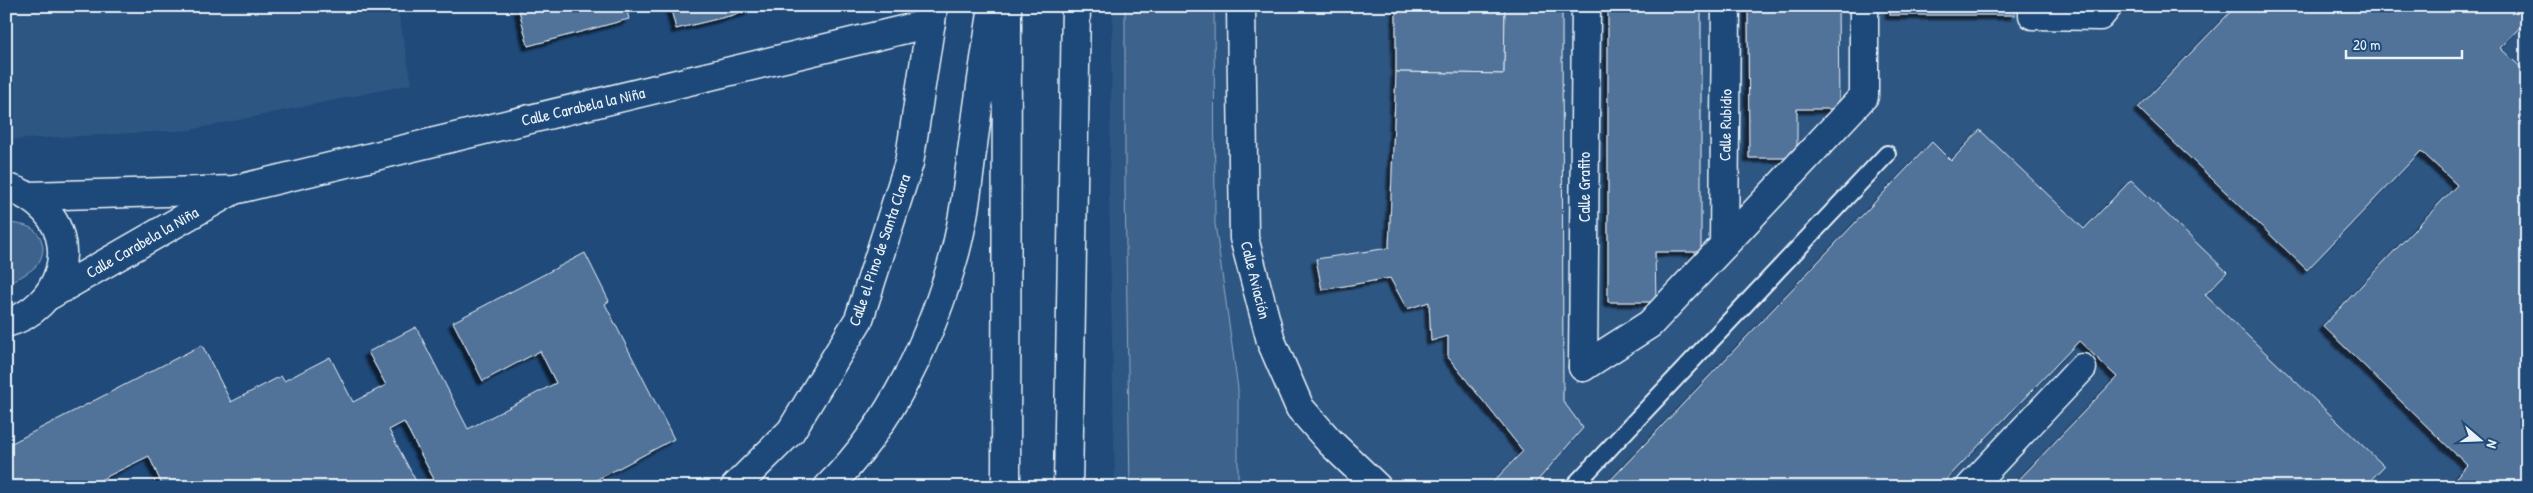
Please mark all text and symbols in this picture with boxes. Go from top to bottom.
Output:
scale bar [2346,28,2462,60]
text: 20 m [2353,34,2380,55]
street label: Calle Carabela la Niña [519,81,647,131]
street label: Calle Rubidio [1713,88,1737,161]
street label: Calle Grafito [1573,151,1595,222]
street label: Calle el Pino de Santa Clara [843,171,915,329]
street label: Calle Carabela la Niña [82,201,202,283]
street label: Calle Aviación [1236,239,1276,321]
north arrow [2456,416,2506,466]
text: N [2482,438,2503,452]

